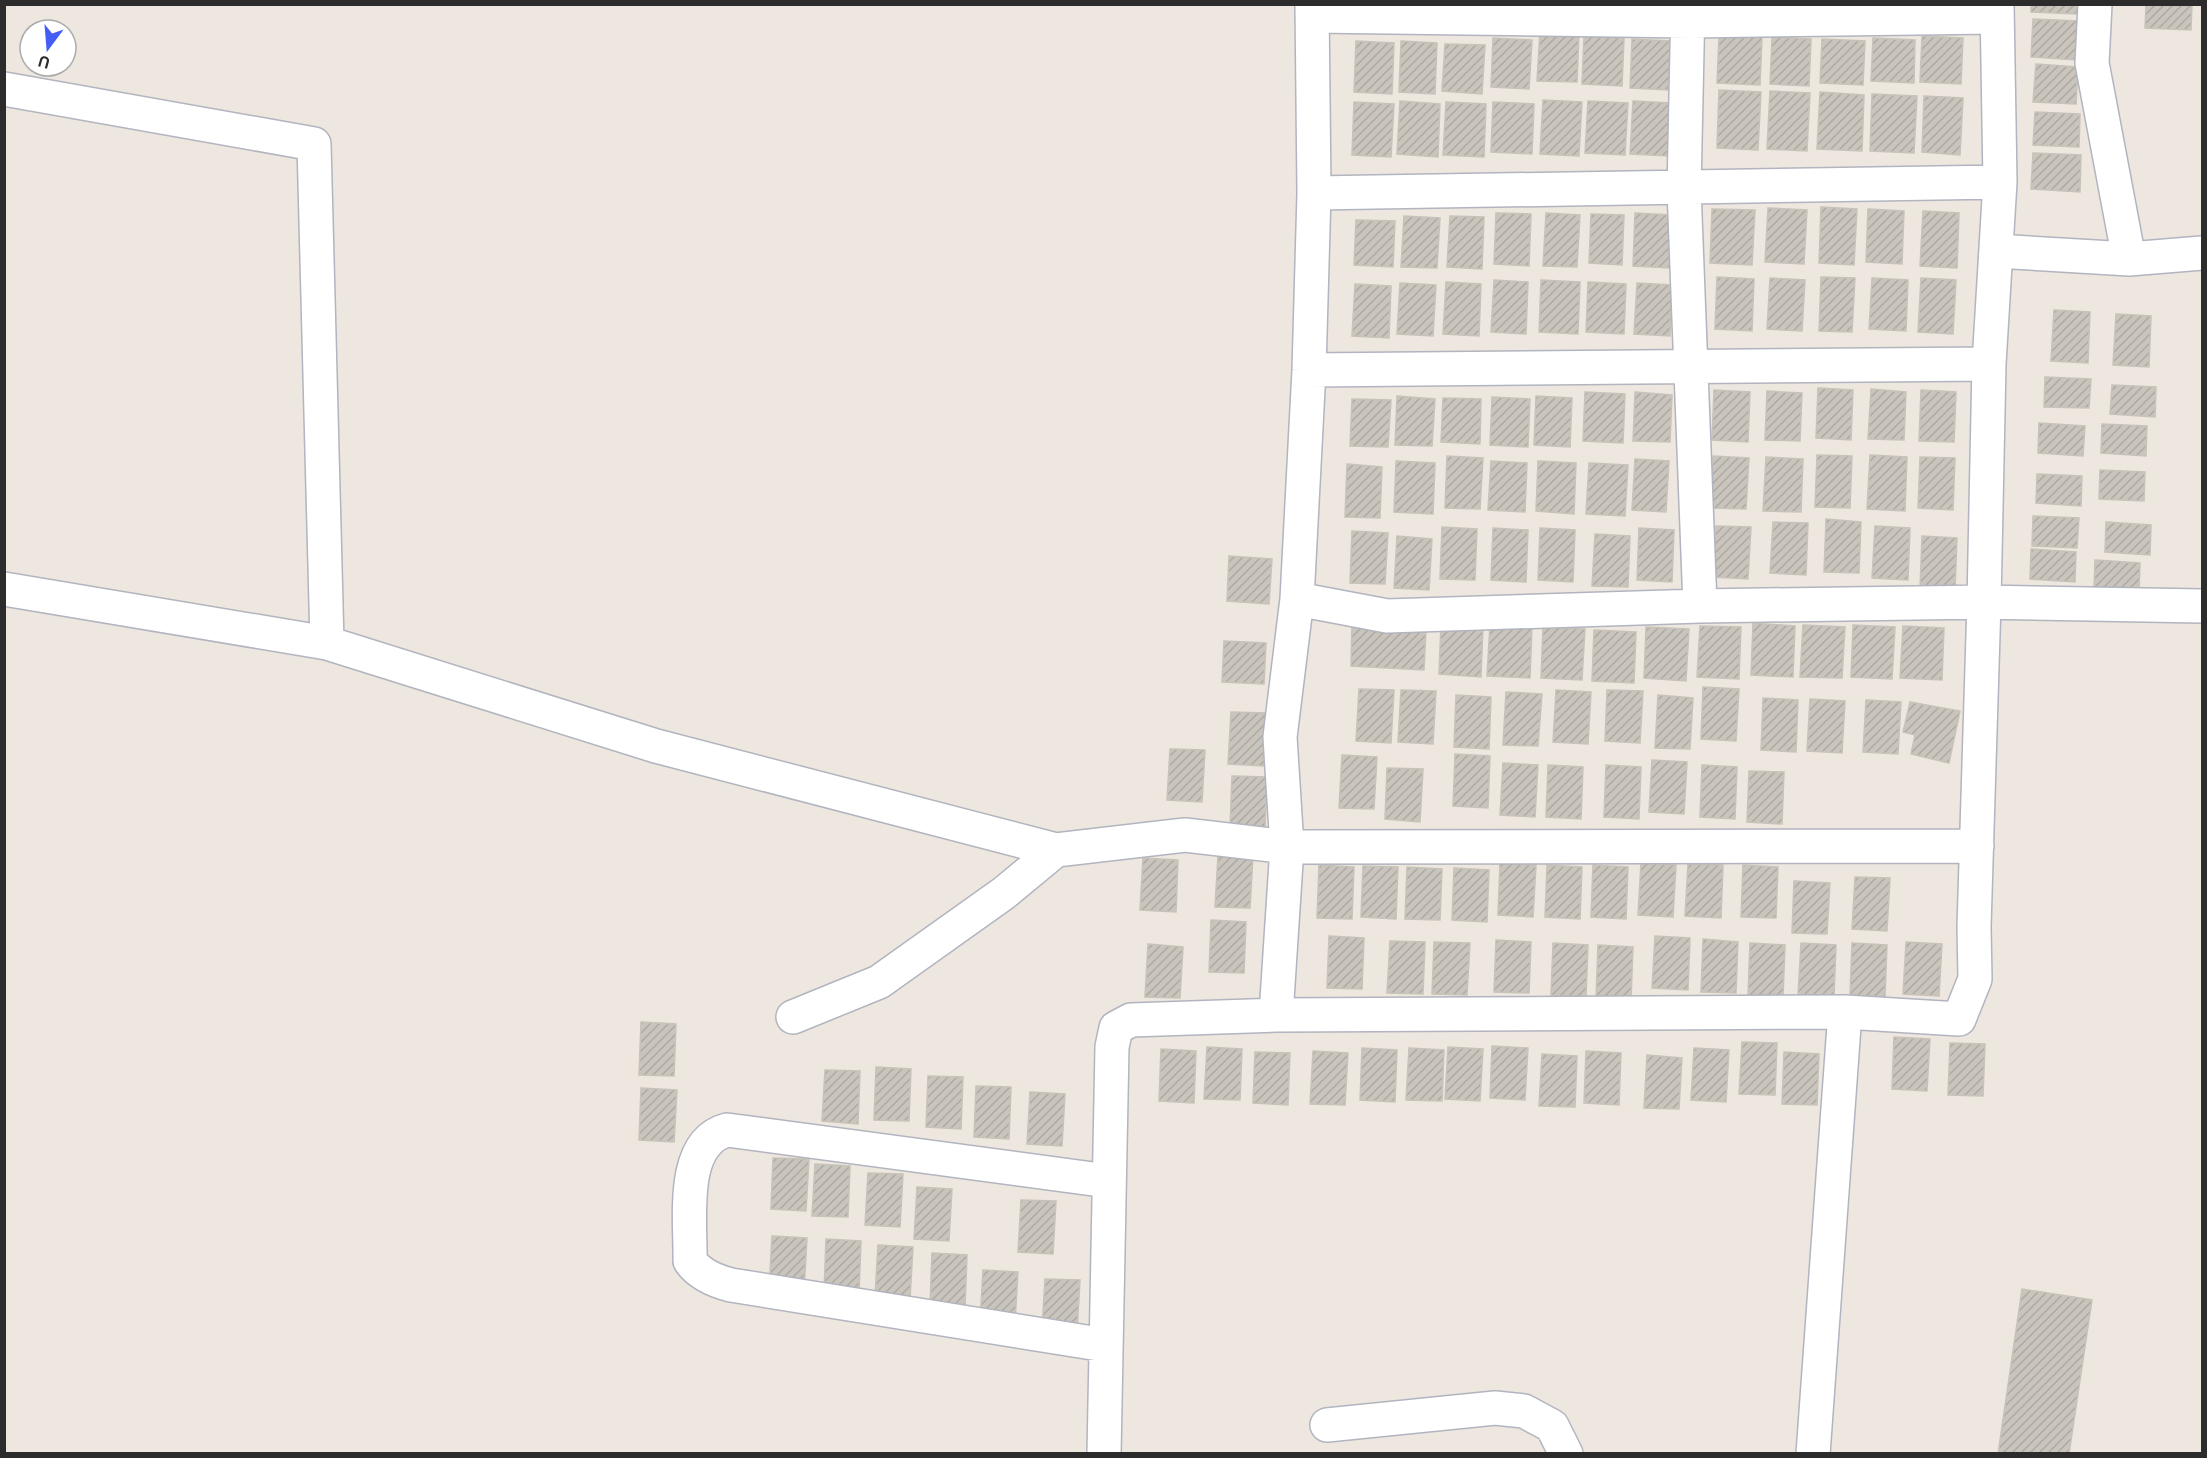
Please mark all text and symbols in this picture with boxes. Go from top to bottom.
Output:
north arrow [18,18,78,78]
text: U [36,51,52,73]

